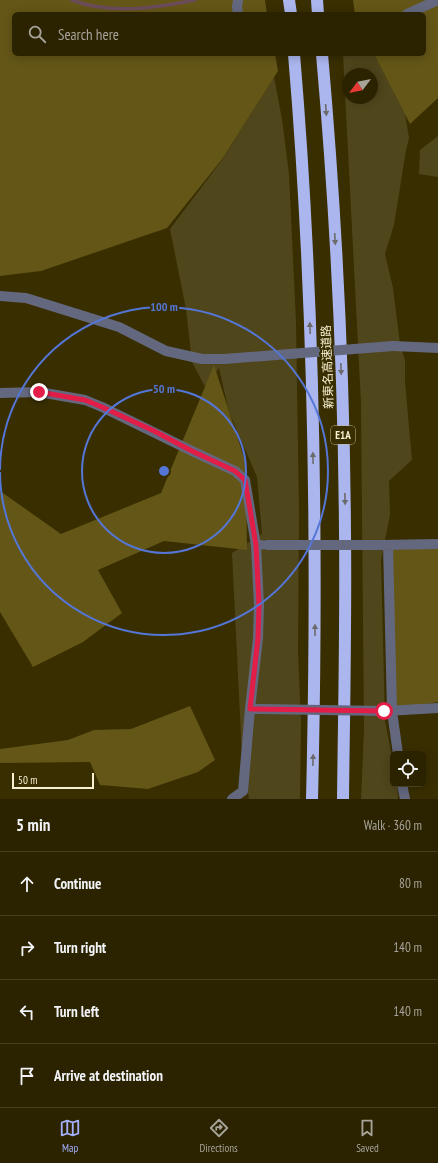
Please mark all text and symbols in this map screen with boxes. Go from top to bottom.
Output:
search box [12,12,426,56]
icon: search [26,23,48,45]
text: Search here [58,25,119,44]
north arrow [342,68,378,104]
one-way arrow [323,104,330,116]
one-way arrow [331,233,338,245]
text: 100 m [150,299,178,314]
one-way arrow [306,322,313,334]
street label: 新東名高速道路 [318,325,336,409]
one-way arrow [338,363,344,376]
text: 50 m [153,381,175,396]
route end [30,383,48,401]
road number: E1A [331,426,355,444]
one-way arrow [310,452,317,464]
centre of rings [157,464,171,478]
one-way arrow [341,493,348,505]
one-way arrow [312,623,318,636]
route start [375,702,393,720]
map controls [390,751,426,787]
button: locate [390,751,426,787]
one-way arrow [310,753,316,766]
scale bar [12,771,94,790]
text: 50 m [18,773,37,787]
text: 5 min [16,814,50,836]
text: Walk · 360 m [364,817,422,834]
icon: ahead [16,873,38,895]
text: Continue [54,874,101,893]
text: 80 m [399,875,422,892]
icon: right [16,937,38,959]
text: Turn right [54,938,106,957]
text: 140 m [393,939,422,956]
icon: left [16,1001,38,1023]
text: Turn left [54,1002,99,1021]
text: 140 m [393,1003,422,1020]
icon: arrive [16,1065,38,1087]
text: Arrive at destination [54,1066,163,1085]
tab: Map [59,1117,81,1155]
tab: Directions [200,1117,238,1155]
tab: Saved [356,1117,379,1155]

